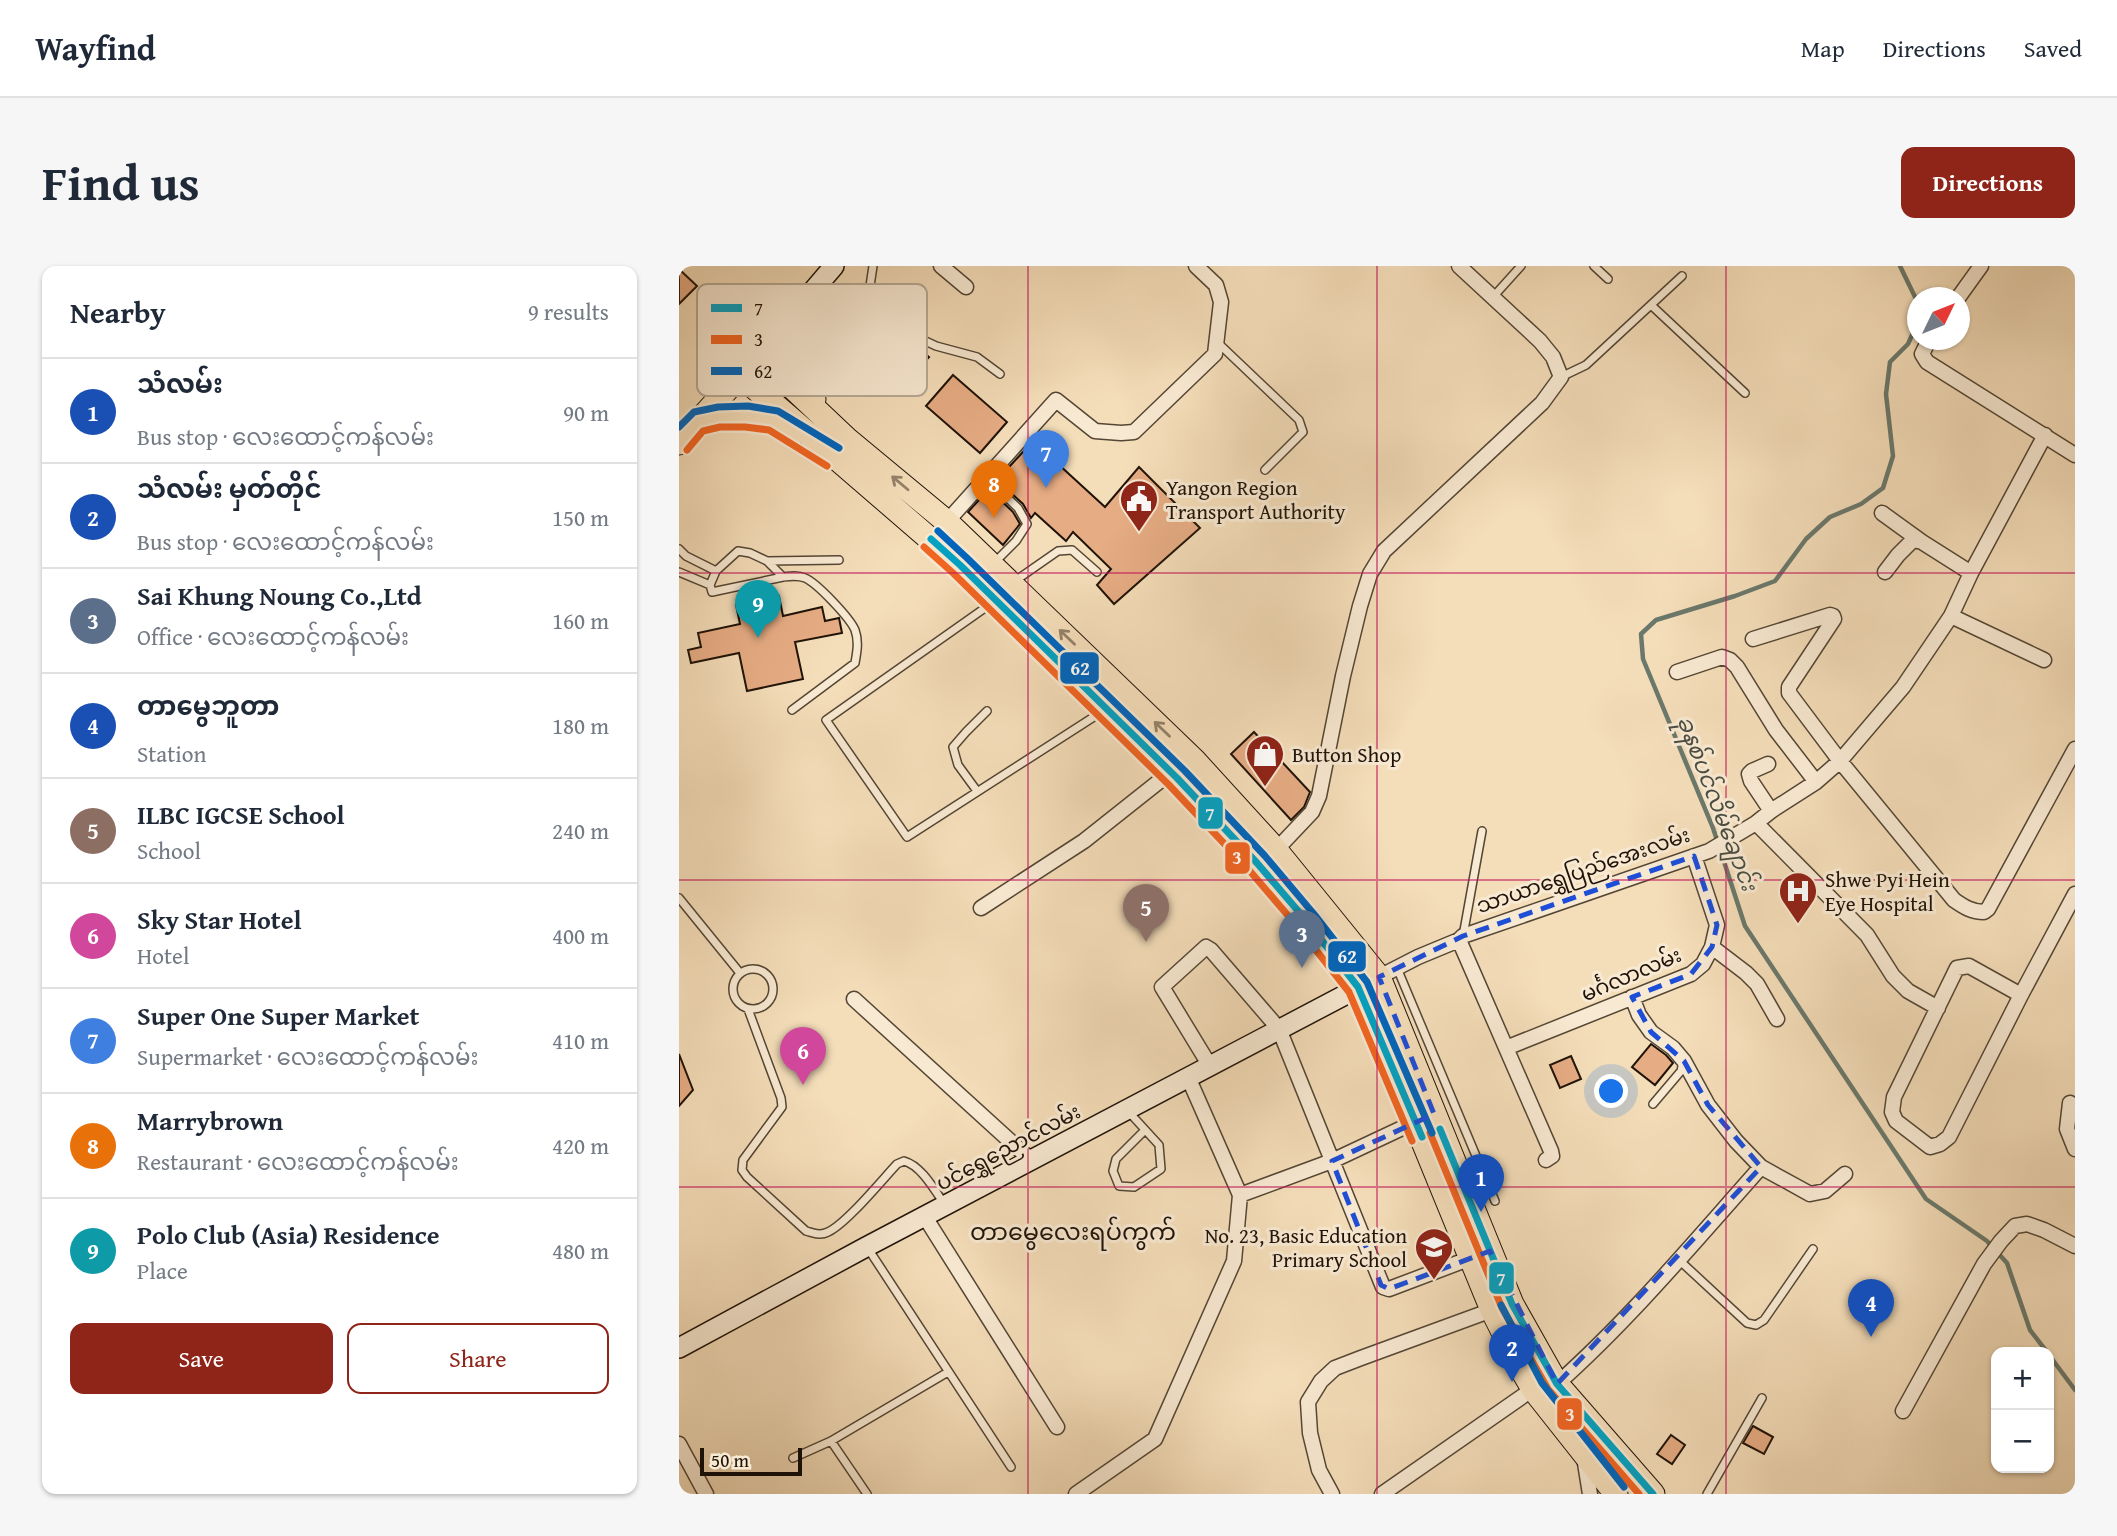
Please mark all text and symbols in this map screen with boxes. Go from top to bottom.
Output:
text: Wayfind [35,24,156,72]
text: Map [1801,31,1845,66]
text: Directions [1883,31,1986,66]
text: Saved [2024,31,2082,66]
text: Find us [42,146,200,218]
button: Directions [1901,147,2075,218]
legend [697,284,927,396]
north arrow [1907,287,1970,350]
text: Nearby [70,290,166,334]
text: 7 [754,294,763,322]
text: 9 results [528,295,609,328]
text: 3 [754,325,763,353]
text: 62 [754,357,772,385]
text: သံလမ်း [137,364,223,403]
text: 1 [87,396,99,429]
text: 90 m [563,396,609,429]
text: Bus stop · လေးထောင့်ကန်လမ်း [137,420,434,453]
pin: 7 [1023,430,1069,488]
pin: 8 [971,460,1017,518]
text: သံလမ်း မှတ်တိုင် [137,469,322,508]
place label: Yangon Region Transport Authority [1166,472,1346,527]
one-way arrow [891,475,909,491]
public building icon: Yangon Region Transport Authority [1118,478,1160,533]
text: 2 [87,501,99,534]
text: 150 m [552,501,609,534]
text: Bus stop · လေးထောင့်ကန်လမ်း [137,525,434,558]
text: Sai Khung Noung Co.,Ltd [137,576,422,615]
pin: 9 [735,580,781,638]
text: 3 [87,604,99,637]
text: 160 m [552,604,609,637]
text: Office · လေးထောင့်ကန်လမ်း [137,620,409,653]
one-way arrow [1058,629,1076,645]
line badge: 62 [1059,651,1100,685]
text: 62 [1070,654,1090,682]
text: တာမွေဘူတာ [137,686,279,725]
text: 4 [87,709,99,742]
text: 180 m [552,709,609,742]
water label: ခုနစ်ပင်လိမ်ချောင်း [1667,711,1767,898]
one-way arrow [1154,721,1171,738]
shop icon: Button Shop [1244,733,1286,788]
text: Station [137,737,206,770]
place label: Button Shop [1292,739,1401,770]
text: ILBC IGCSE School [137,795,345,834]
line badge: 7 [1197,796,1224,830]
text: 7 [1205,799,1215,827]
text: 5 [87,814,99,847]
text: 240 m [552,814,609,847]
street label: သာယာရွှေပြည်အေးလမ်း [1472,819,1695,923]
text: School [137,834,201,867]
line badge: 3 [1224,841,1251,875]
text: 3 [1232,843,1242,871]
place label: Shwe Pyi Hein Eye Hospital [1825,864,1950,919]
hospital icon: Shwe Pyi Hein Eye Hospital [1777,870,1819,925]
pin: 5 [1123,884,1169,942]
text: Sky Star Hotel [137,900,302,939]
pin: 3 [1279,910,1325,968]
text: 6 [87,919,99,952]
text: 400 m [552,919,609,952]
text: Hotel [137,939,189,972]
street label: မင်္ဂလာလမ်း [1576,939,1686,1009]
line badge: 62 [1327,940,1367,973]
text: 62 [1337,942,1357,970]
text: Super One Super Market [137,996,419,1035]
text: 7 [87,1024,99,1057]
text: 410 m [552,1024,609,1057]
pin: 6 [780,1027,826,1085]
text: Supermarket · လေးထောင့်ကန်လမ်း [137,1040,479,1073]
your location [1594,1074,1628,1108]
street label: ပင်ရွှေညောင်လမ်း [930,1096,1087,1200]
text: Marrybrown [137,1101,283,1140]
text: 8 [87,1129,99,1162]
text: 420 m [552,1129,609,1162]
text: Restaurant · လေးထောင့်ကန်လမ်း [137,1145,459,1178]
pin: 1 [1458,1154,1504,1212]
district label: တာမွေလေးရပ်ကွက် [970,1214,1176,1251]
text: Polo Club (Asia) Residence [137,1215,440,1254]
place label: No. 23, Basic Education Primary School [1205,1220,1407,1275]
school or university icon: No. 23, Basic Education Primary School [1413,1226,1455,1281]
text: 9 [87,1234,99,1267]
text: 480 m [552,1234,609,1267]
text: Place [137,1254,188,1287]
line badge: 7 [1488,1261,1515,1295]
text: 7 [1496,1264,1506,1292]
pin: 4 [1848,1279,1894,1337]
button: Save [70,1323,333,1394]
button: Share [347,1323,609,1394]
pin: 2 [1489,1324,1535,1382]
map controls [1991,1347,2054,1473]
button: + [1991,1347,2054,1410]
line badge: 3 [1556,1397,1583,1431]
text: 3 [1565,1400,1575,1428]
button: − [1991,1410,2054,1473]
scale bar [700,1445,801,1477]
text: 50 m [711,1446,749,1474]

